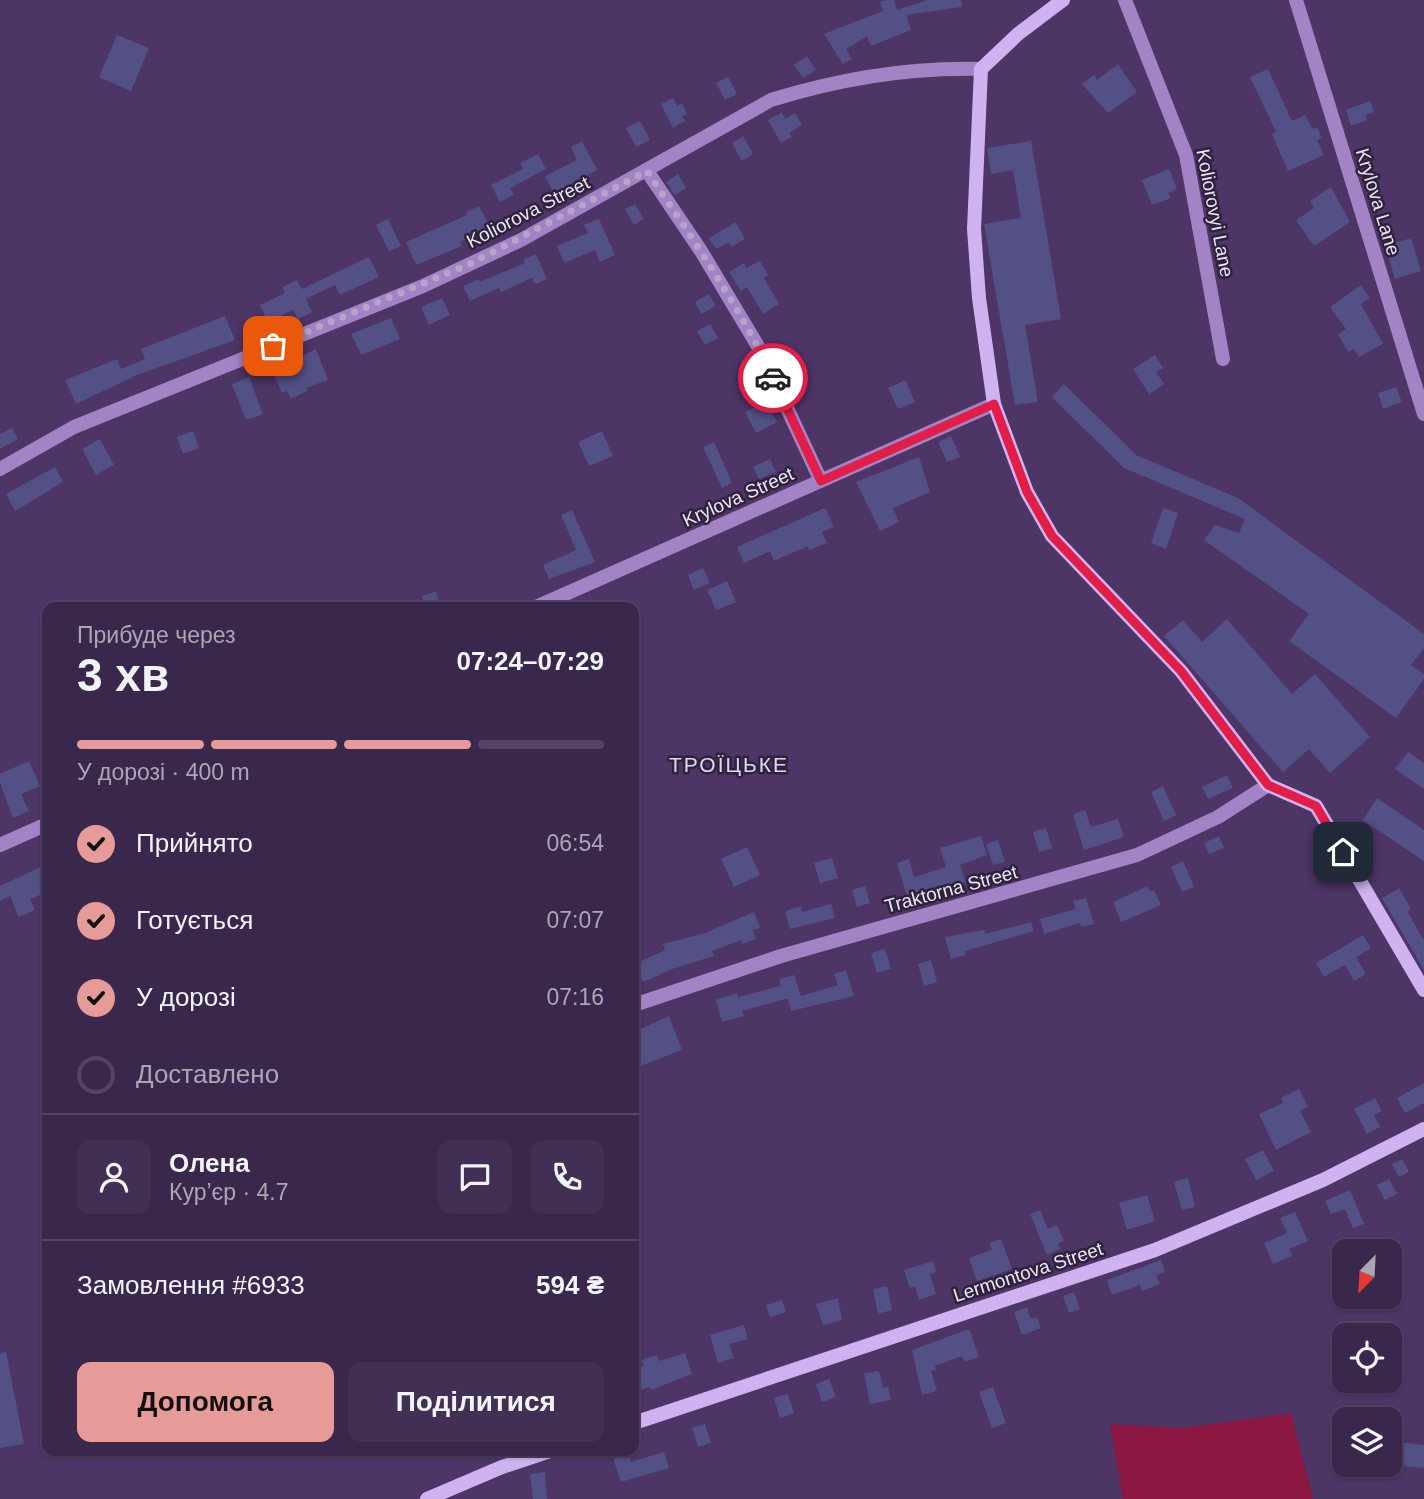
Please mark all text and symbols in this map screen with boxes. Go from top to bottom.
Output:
street label: Krylova Lane [1352,146,1404,258]
street label: Koliorovyi Lane [1192,147,1238,279]
street label: Koliorova Street [463,172,594,252]
pin [243,316,303,376]
icon: bag [254,327,292,365]
courier [738,343,808,413]
icon: car [754,359,792,397]
street label: Krylova Street [679,463,797,531]
text: Прибуде через [77,622,236,648]
text: 07:24–07:29 [457,646,604,676]
text: 3 хв [77,649,169,701]
district label: ТРОЇЦЬКЕ [669,753,789,776]
text: У дорозі · 400 m [77,759,250,785]
pin [1313,822,1373,882]
icon: check [77,825,115,863]
text: Прийнято [136,828,253,858]
text: 06:54 [546,830,604,856]
icon: home [1324,833,1362,871]
street label: Traktorna Street [882,861,1020,917]
icon: check [77,902,115,940]
text: Готується [136,905,253,935]
text: 07:07 [546,907,604,933]
icon: check [77,979,115,1017]
text: У дорозі [136,982,236,1012]
text: 07:16 [546,984,604,1010]
text: Доставлено [136,1059,279,1089]
button: person [77,1140,151,1214]
button: chat [438,1140,512,1214]
button: phone [530,1140,604,1214]
text: Олена [169,1148,250,1178]
text: Кур’єр · 4.7 [169,1179,288,1205]
street label: Lermontova Street [950,1238,1106,1306]
north arrow [1332,1239,1402,1309]
map controls [1332,1239,1402,1477]
text: Замовлення #6933 [77,1270,305,1300]
text: 594 ₴ [536,1270,604,1300]
button: locate [1332,1323,1402,1393]
button: Допомога [77,1362,334,1442]
button: Поділитися [348,1362,604,1442]
button: layers [1332,1407,1402,1477]

